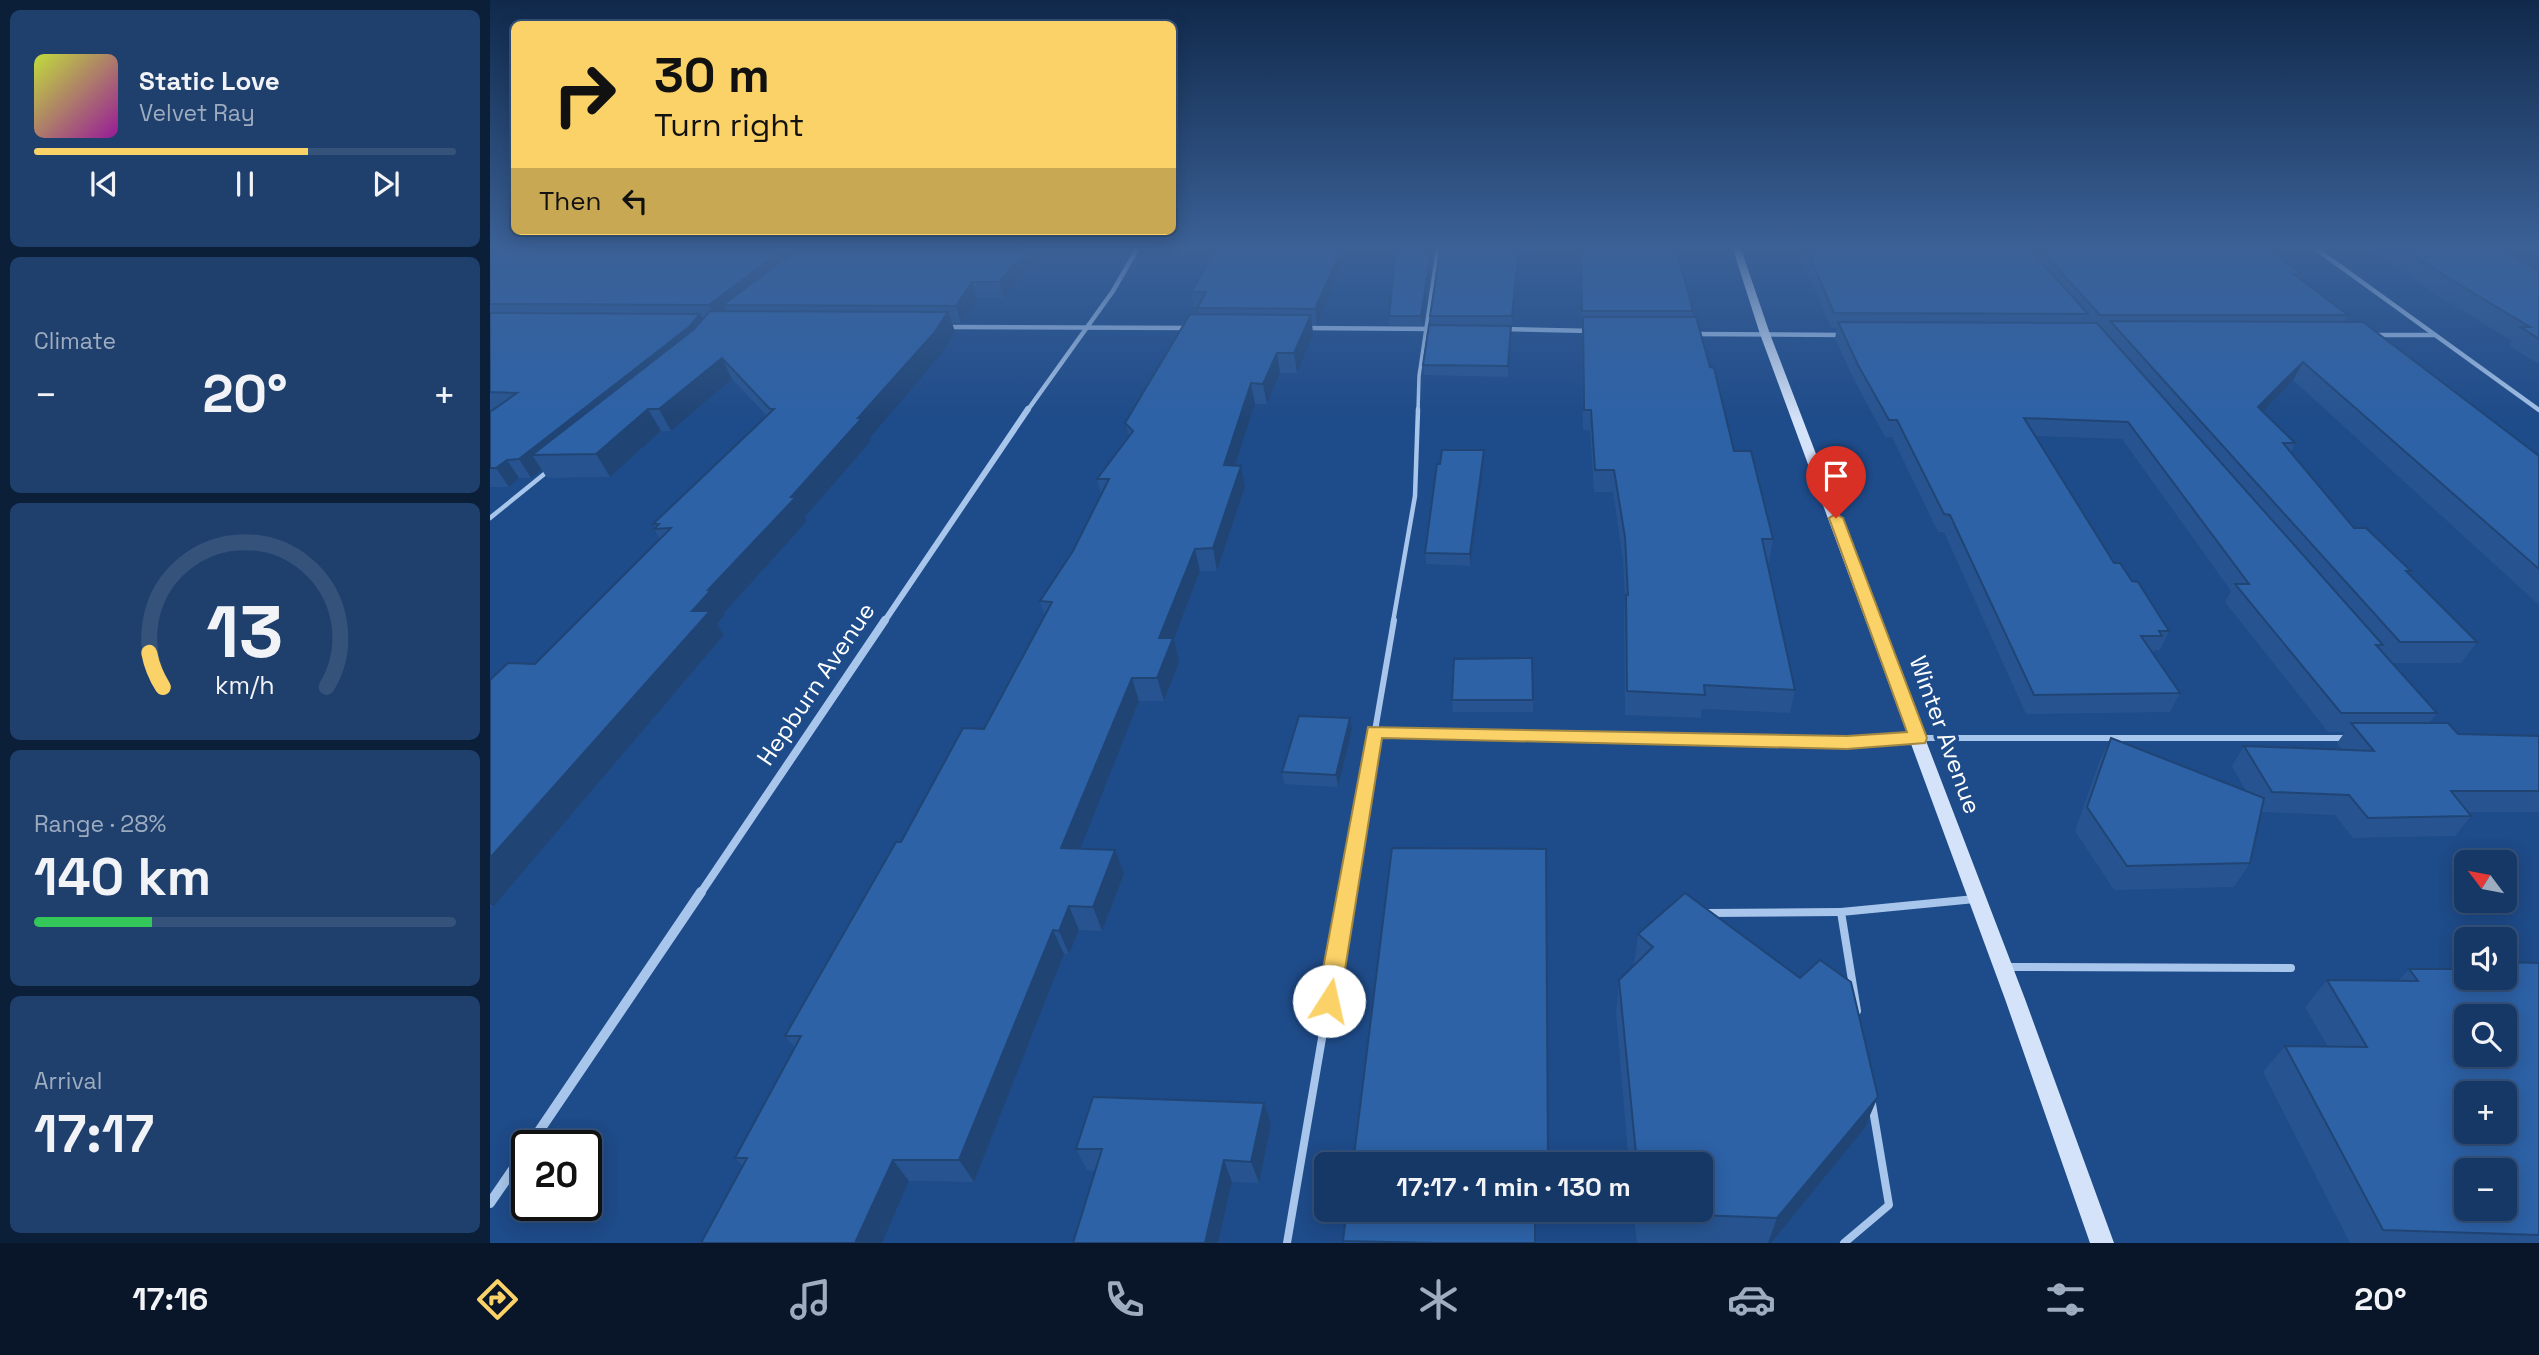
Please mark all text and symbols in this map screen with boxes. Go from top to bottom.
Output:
text: 30 m [654,44,770,106]
icon: right [539,49,630,140]
text: Static Love [139,64,280,98]
text: Velvet Ray [139,98,255,128]
text: Turn right [654,105,804,145]
icon: previous [85,165,123,203]
icon: pause [226,165,264,203]
icon: next [367,165,405,203]
icon: left [616,182,654,220]
text: Then [539,184,602,218]
text: Climate [34,326,116,356]
text: 20° [202,361,288,427]
text: − [34,371,58,419]
text: + [432,371,456,419]
pin [1806,446,1866,518]
icon: arrive [1817,457,1855,495]
text: 13 [206,586,284,679]
street label: Hepburn Avenue [750,596,882,771]
street label: Winter Avenue [1903,652,1988,818]
text: km/h [215,669,275,701]
text: Range · 28% [34,809,166,839]
text: 140 km [34,844,211,910]
north arrow [2454,850,2516,914]
map controls [2454,850,2517,1221]
button: sound [2454,927,2517,990]
position arrow [1292,964,1366,1038]
button: search [2454,1004,2517,1067]
text: Arrival [34,1066,102,1096]
button: + [2454,1081,2517,1144]
text: 17:17 [34,1101,154,1167]
speed limit sign: 20 [511,1130,602,1221]
button: − [2454,1158,2517,1221]
text: 17:17 · 1 min · 130 m [1396,1170,1631,1204]
icon: directions [473,1275,522,1324]
icon: music [786,1275,835,1324]
icon: phone [1100,1275,1149,1324]
icon: climate [1414,1275,1463,1324]
icon: car [1727,1275,1776,1324]
icon: filters [2041,1275,2090,1324]
text: 17:16 [132,1279,208,1319]
text: 20° [2354,1279,2407,1319]

